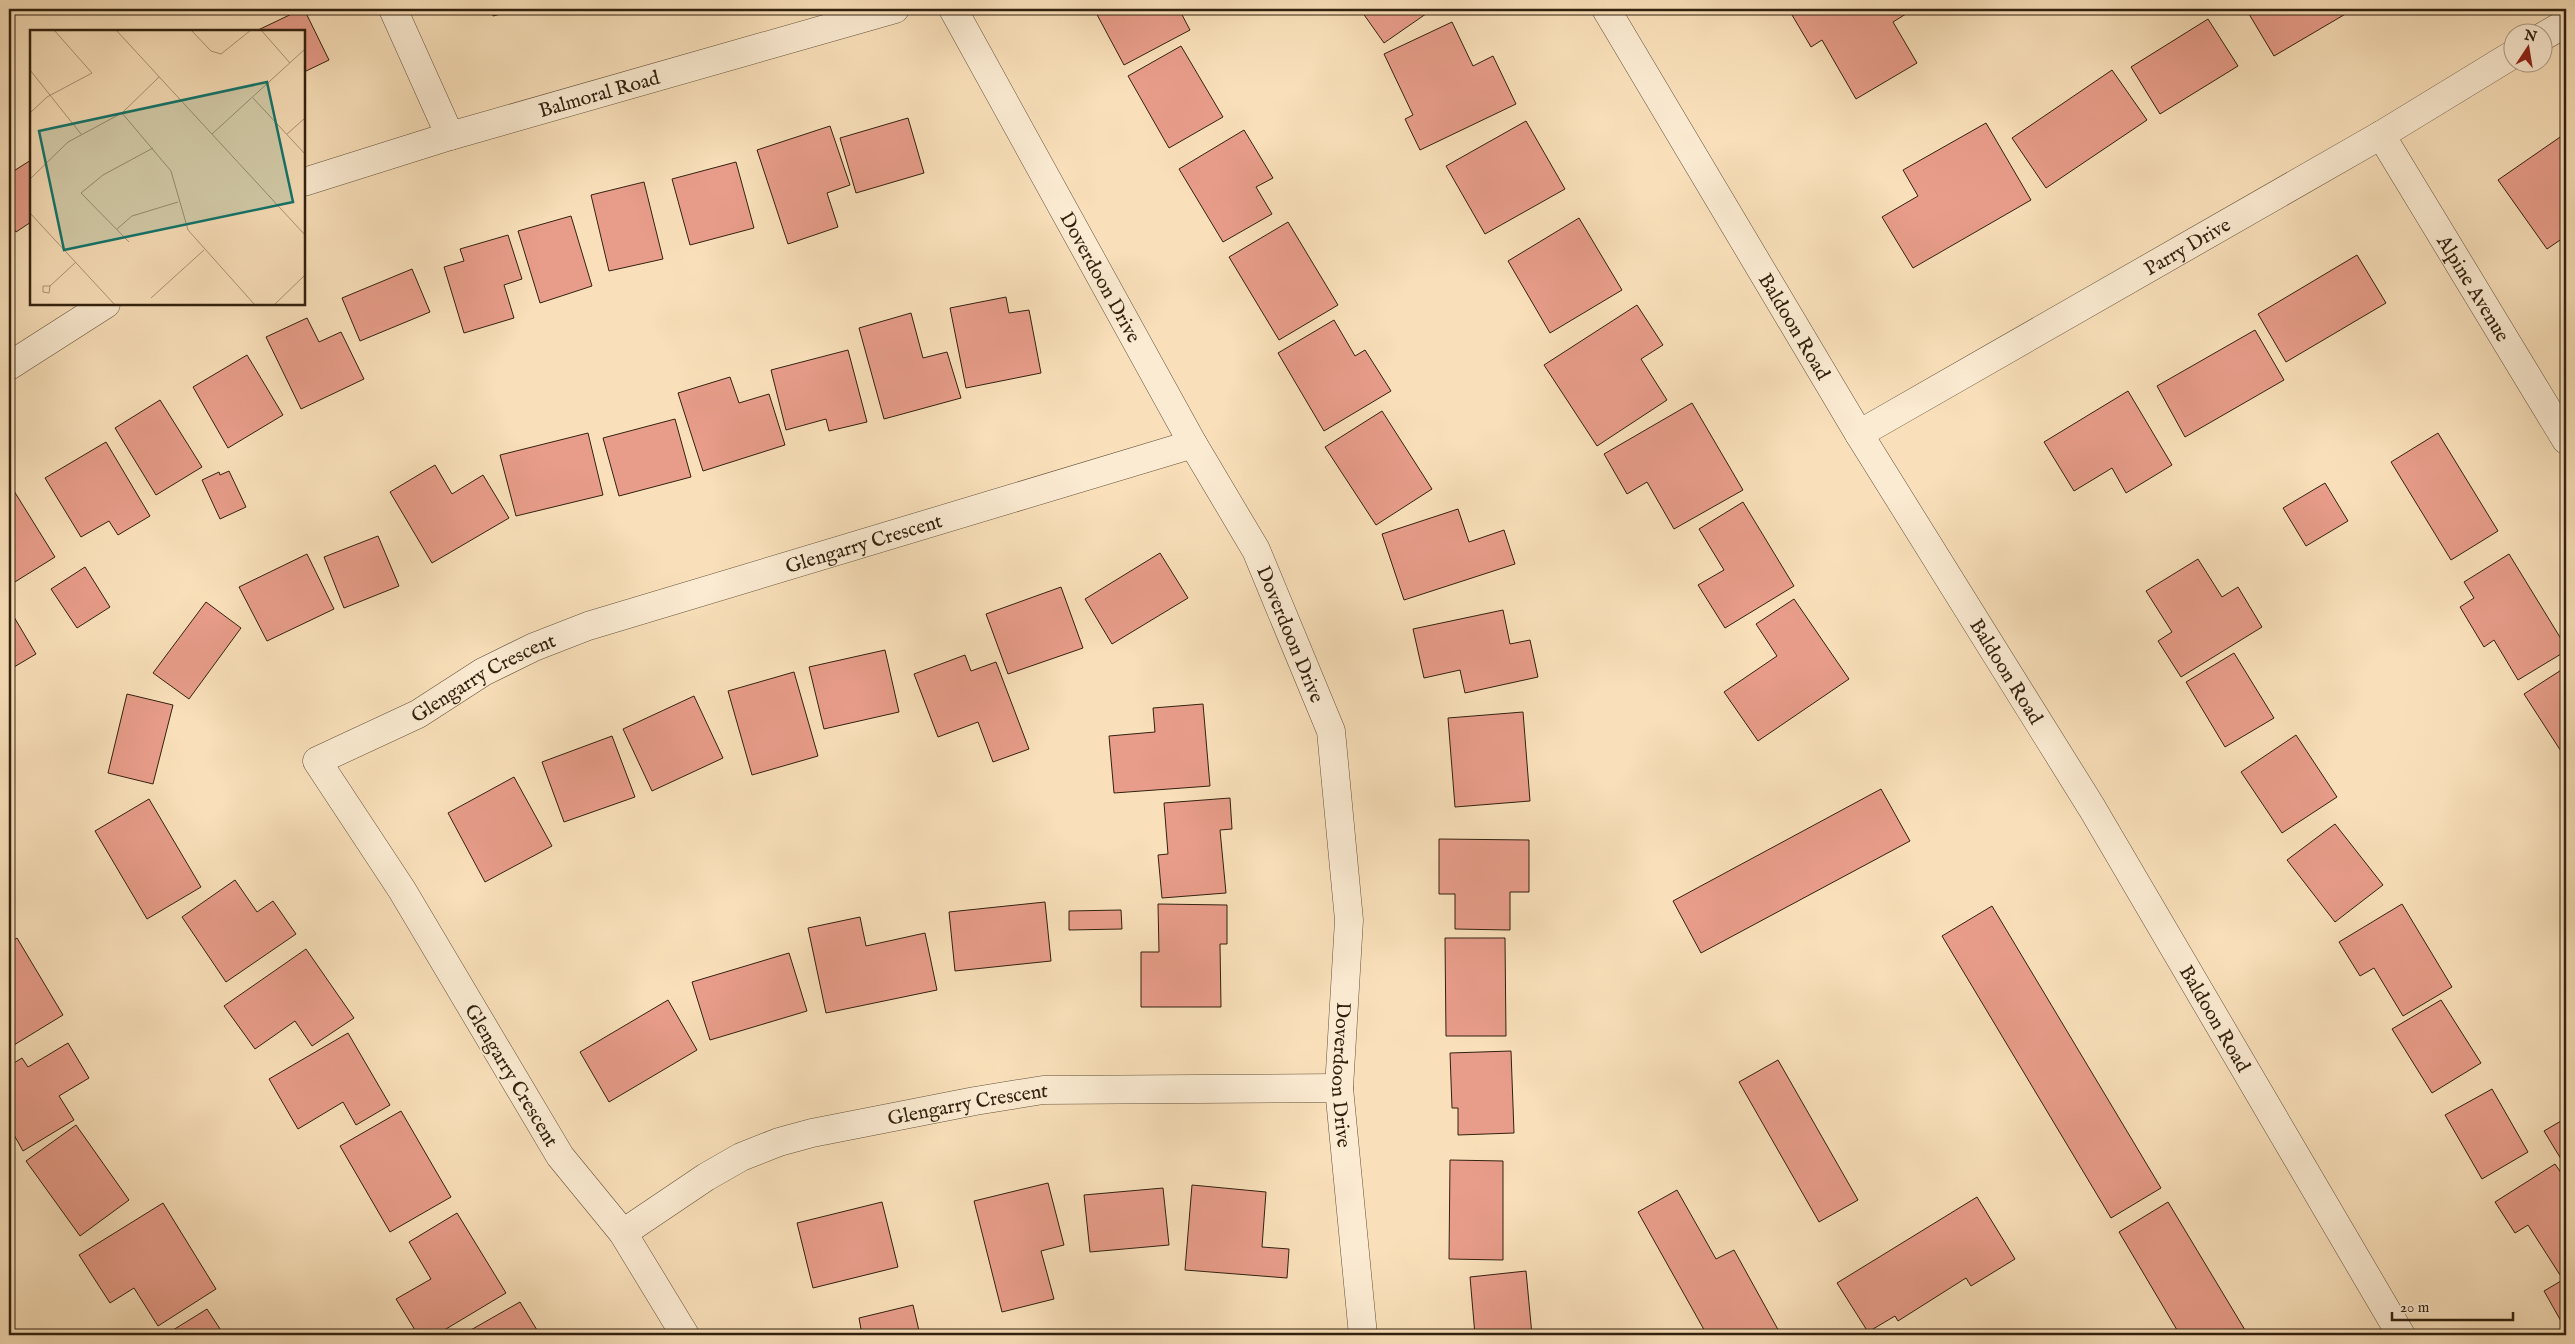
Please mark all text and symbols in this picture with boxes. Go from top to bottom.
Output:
north arrow [2502,22,2552,72]
text: N [2522,26,2538,46]
inset map [30,30,305,305]
street label: Balmoral Road [536,66,663,124]
street label: Doverdoon Drive [1053,208,1146,348]
street label: Parry Drive [2140,213,2235,282]
street label: Alpine Avenue [2430,230,2514,347]
street label: Baldoon Road [1752,269,1835,385]
street label: Glengarry Crescent [783,509,946,580]
street label: Doverdoon Drive [1250,562,1329,707]
street label: Baldoon Road [1963,615,2048,730]
street label: Glengarry Crescent [407,629,560,729]
street label: Baldoon Road [2173,961,2255,1077]
street label: Glengarry Crescent [458,1000,563,1152]
street label: Doverdoon Drive [1325,1001,1356,1149]
street label: Glengarry Crescent [886,1079,1048,1132]
scale bar [2392,1289,2514,1321]
text: 20 m [2400,1298,2430,1317]

